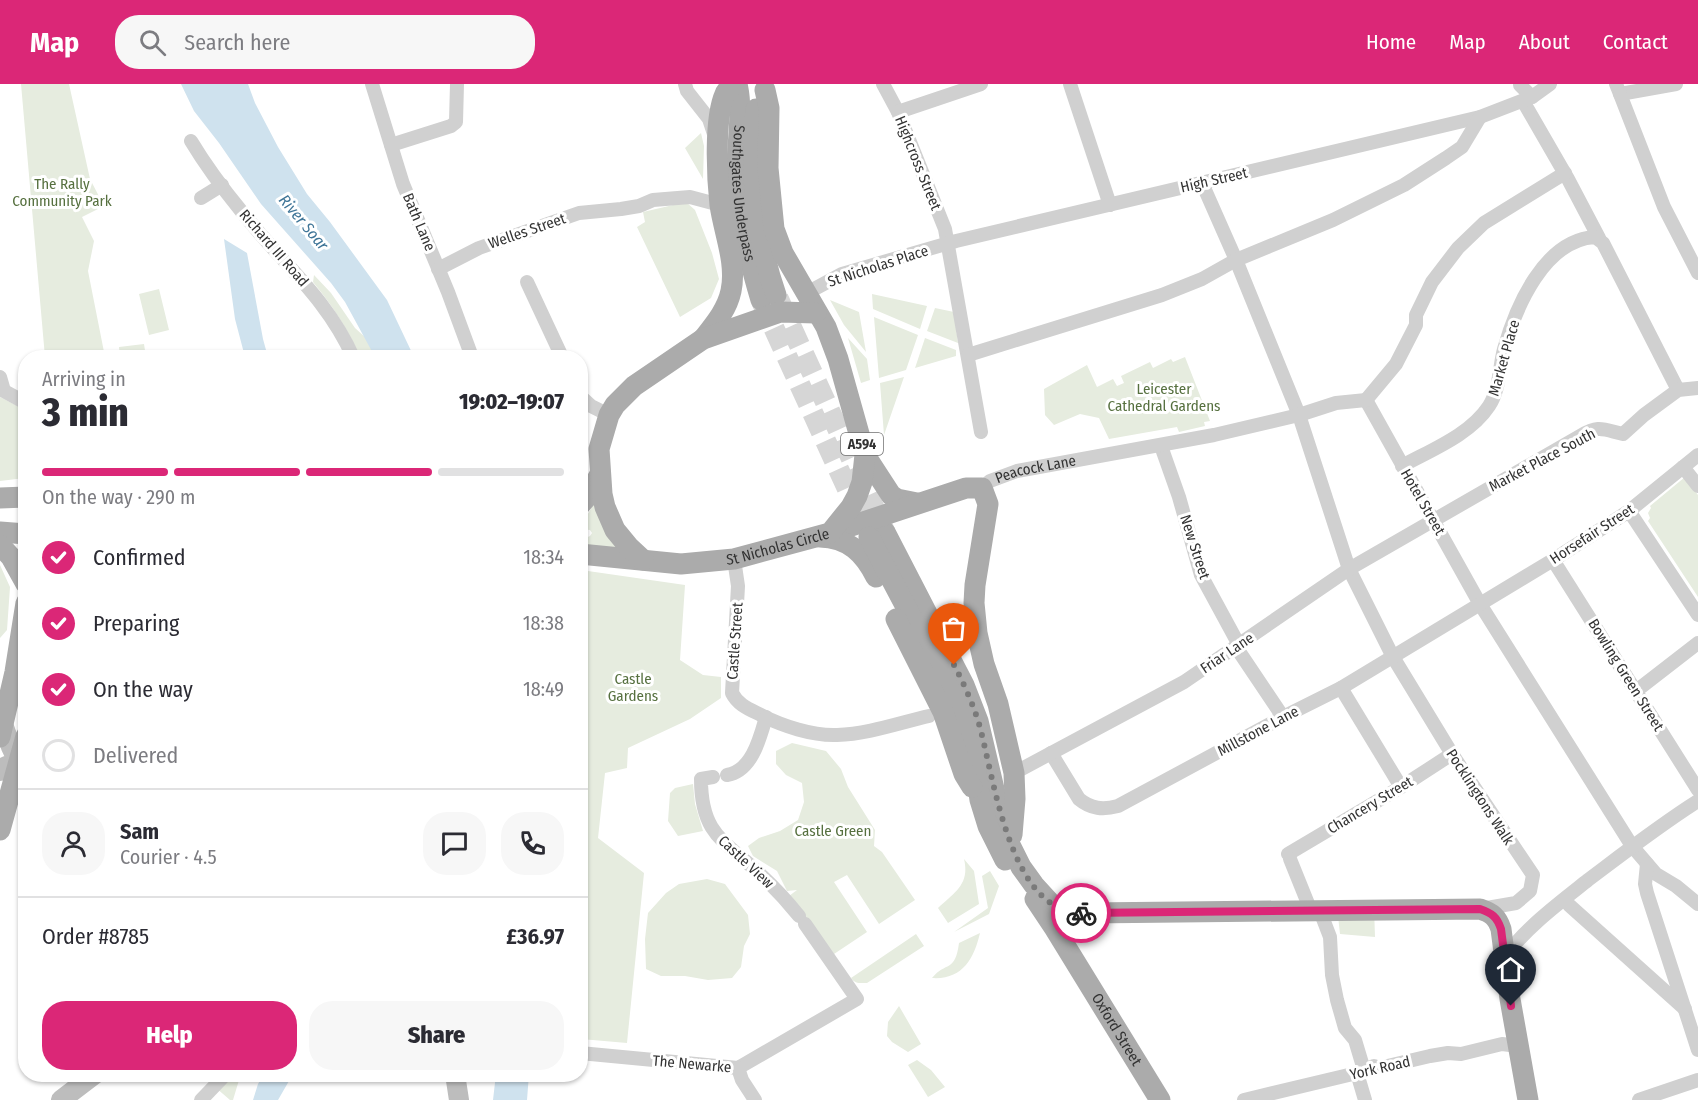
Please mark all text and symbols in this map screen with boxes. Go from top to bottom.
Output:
search box [115,15,535,69]
text: Map [30,26,79,59]
icon: search [136,26,169,59]
text: Search here [184,29,290,56]
text: Home [1366,29,1416,55]
text: Map [1449,29,1486,55]
text: About [1519,29,1570,55]
text: Contact [1603,29,1668,55]
street label: Highcross Street [891,113,945,213]
street label: Southgates Underpass [728,125,759,263]
street label: High Street [1179,164,1249,196]
park label: The Rally Community Park [12,175,112,210]
street label: Bath Lane [399,190,439,254]
water label: River Soar [275,191,333,254]
street label: Richard III Road [236,206,312,290]
street label: Welles Street [486,209,568,253]
street label: St Nicholas Place [826,241,930,291]
street label: Market Place [1485,318,1523,398]
text: Arriving in [42,367,126,391]
park label: Leicester Cathedral Gardens [1107,380,1221,415]
text: 19:02–19:07 [459,388,564,415]
text: 3 min [42,390,129,436]
street label: Market Place South [1486,424,1598,496]
road number: A594 [841,433,883,455]
street label: Peacock Lane [993,451,1077,487]
street label: Hotel Street [1397,466,1449,538]
text: On the way · 290 m [42,485,195,509]
street label: Horsefair Street [1546,500,1638,568]
street label: New Street [1176,512,1214,582]
street label: St Nicholas Circle [725,525,831,569]
icon: check [42,541,75,574]
text: Confirmed [93,544,186,571]
text: 18:34 [523,545,564,569]
street label: Castle Street [723,602,747,680]
pin [928,603,979,665]
icon: check [42,607,75,640]
text: Preparing [93,610,179,637]
text: 18:38 [523,611,564,635]
icon: bag [937,612,970,645]
street label: Bowling Green Street [1584,616,1668,734]
street label: Friar Lane [1197,629,1257,677]
park label: Castle Gardens [608,670,658,705]
icon: check [42,673,75,706]
text: On the way [93,676,193,703]
text: 18:49 [523,677,564,701]
street label: Millstone Lane [1214,702,1302,760]
text: Delivered [93,742,178,769]
street label: Pocklingtons Walk [1442,746,1518,848]
street label: Chancery Street [1324,772,1416,838]
button: person [42,812,105,875]
button: chat [423,812,486,875]
button: phone [501,812,564,875]
text: Sam [120,818,159,845]
park label: Castle Green [795,822,871,840]
street label: Castle View [714,832,778,892]
text: Courier · 4.5 [120,845,217,869]
courier [1051,883,1111,943]
icon: bike [1065,897,1098,930]
text: Order #8785 [42,923,149,950]
text: £36.97 [506,923,564,950]
pin [1485,944,1536,1006]
icon: home [1494,953,1527,986]
street label: Oxford Street [1088,990,1146,1069]
button: Help [42,1001,297,1070]
button: Share [309,1001,564,1070]
street label: The Newarke [652,1052,732,1076]
street label: York Road [1348,1052,1412,1084]

